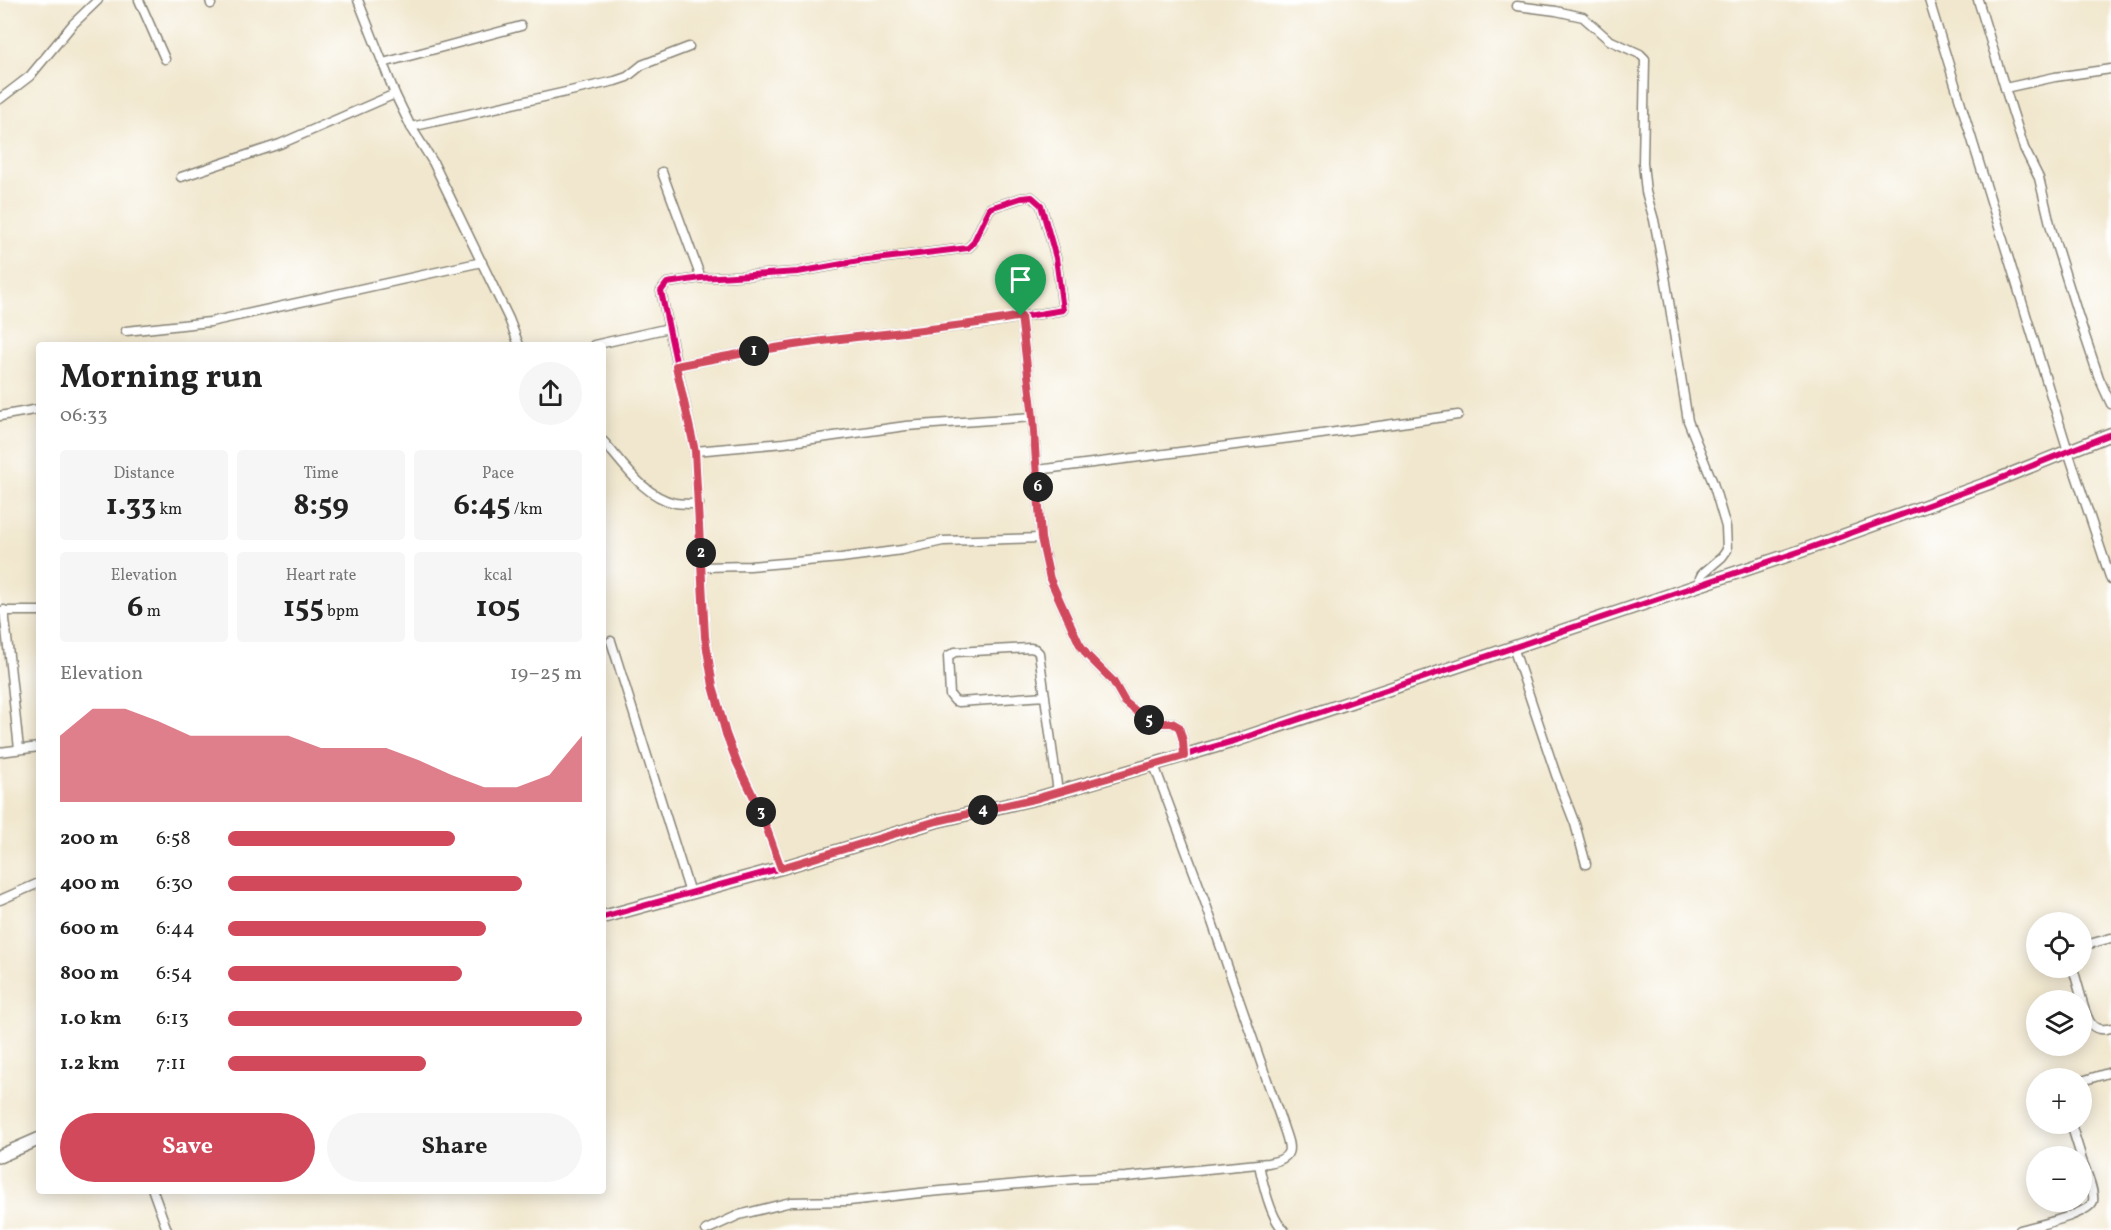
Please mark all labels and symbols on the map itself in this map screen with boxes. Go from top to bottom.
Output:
pin [995,254,1046,316]
pin: 1 [739,336,769,366]
pin: 6 [1023,472,1053,502]
pin: 2 [686,538,716,568]
pin: 5 [1134,705,1164,735]
pin: 4 [968,795,998,825]
pin: 3 [746,797,776,827]

